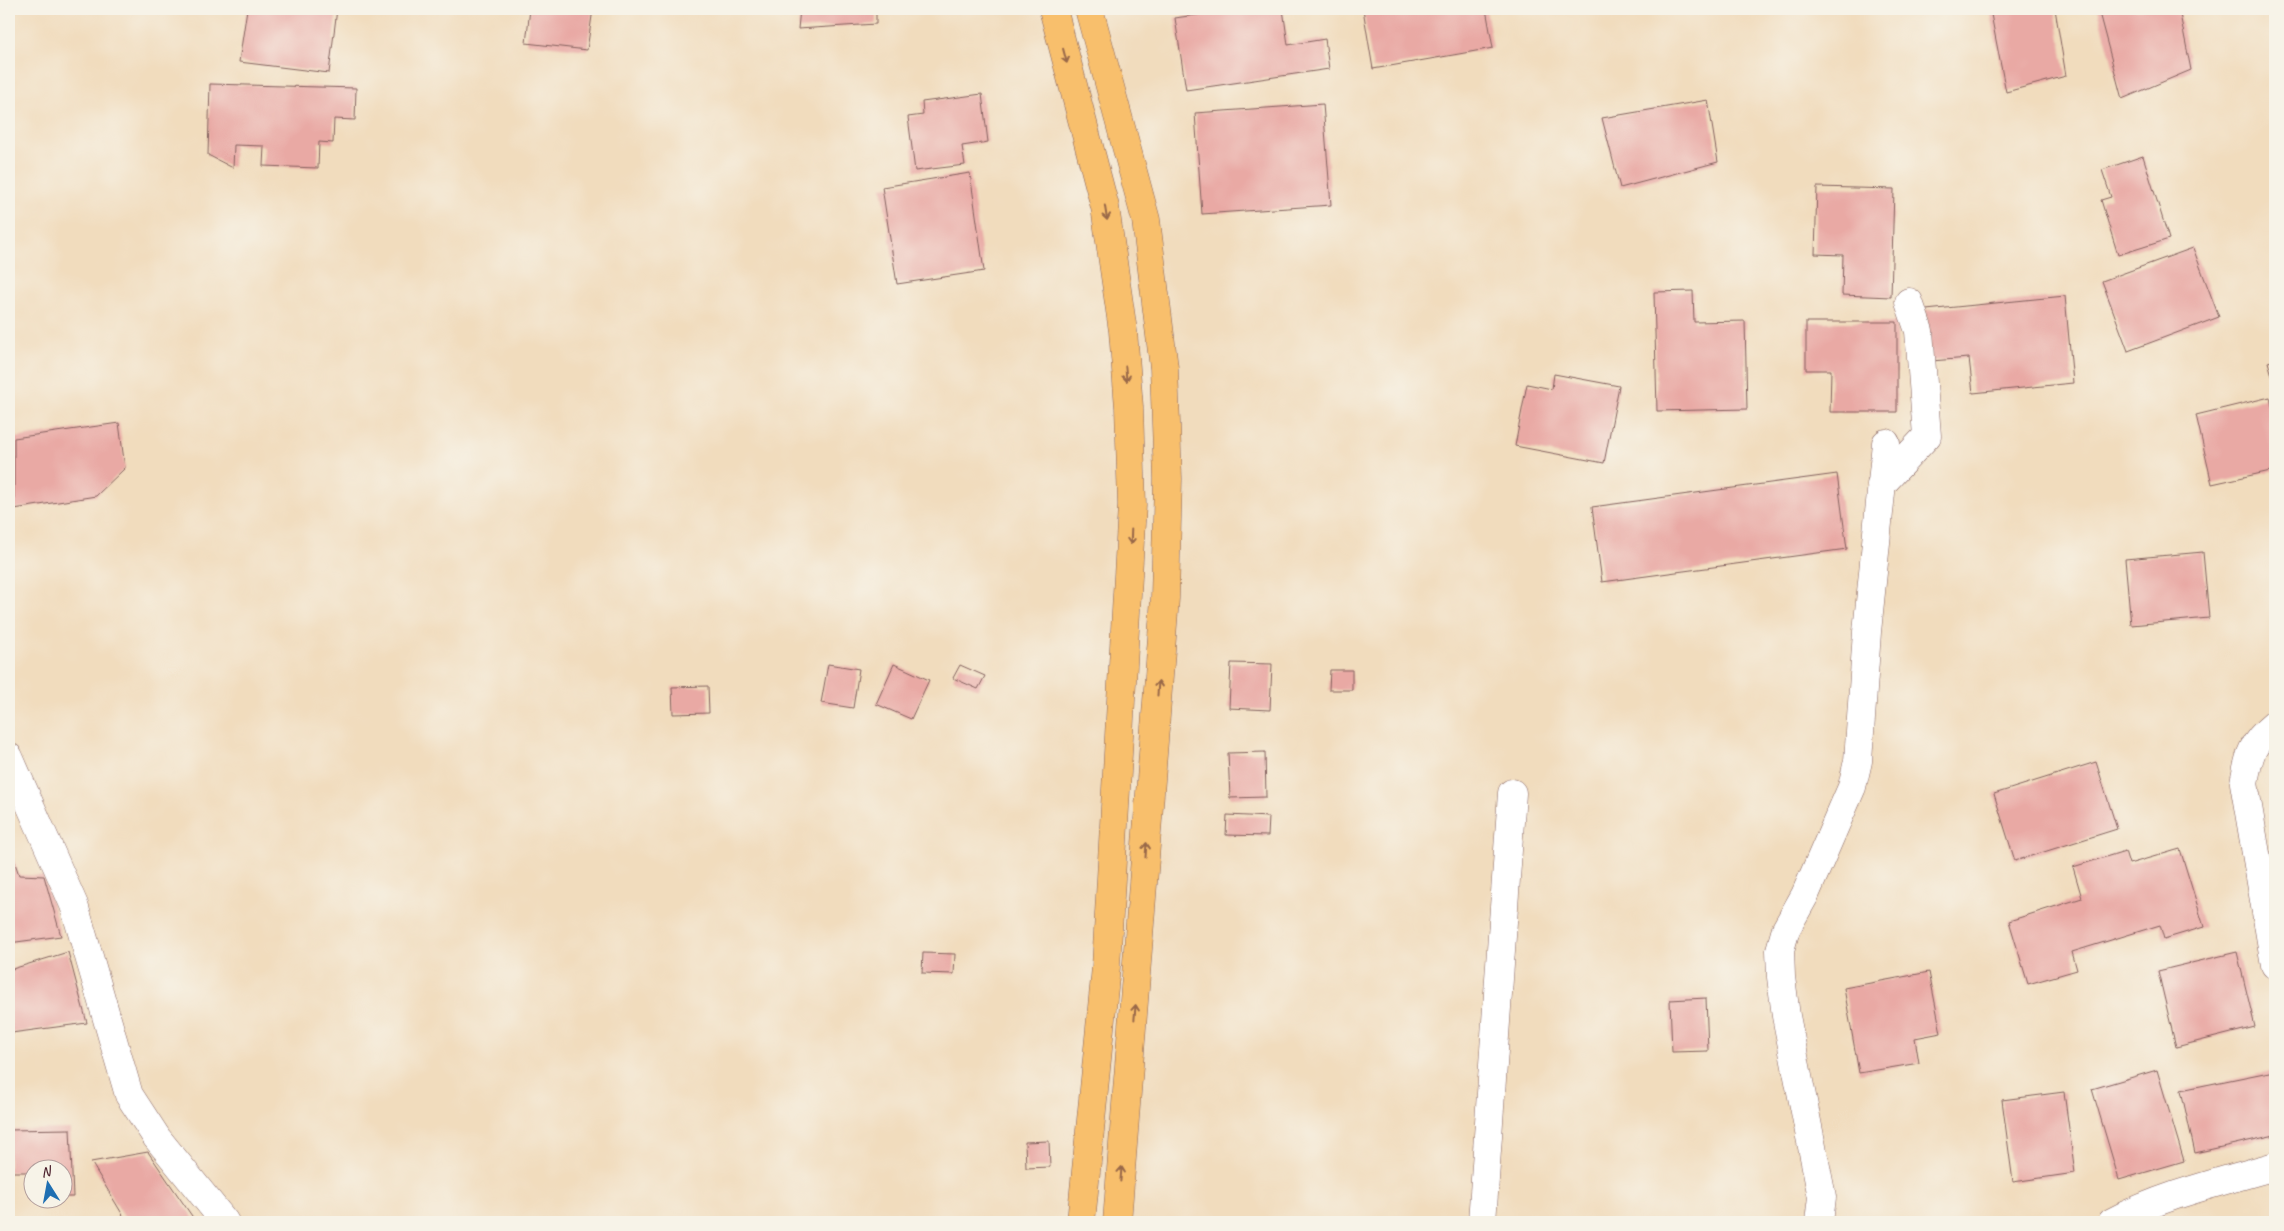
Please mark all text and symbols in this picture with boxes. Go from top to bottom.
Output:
one-way arrow [1061,47,1070,63]
one-way arrow [1102,205,1112,221]
one-way arrow [1122,366,1131,382]
one-way arrow [1126,528,1135,544]
one-way arrow [1154,680,1163,696]
one-way arrow [1142,842,1151,858]
one-way arrow [1130,1004,1139,1020]
north arrow [22,1158,72,1208]
text: N [40,1162,54,1181]
one-way arrow [1116,1166,1126,1182]

